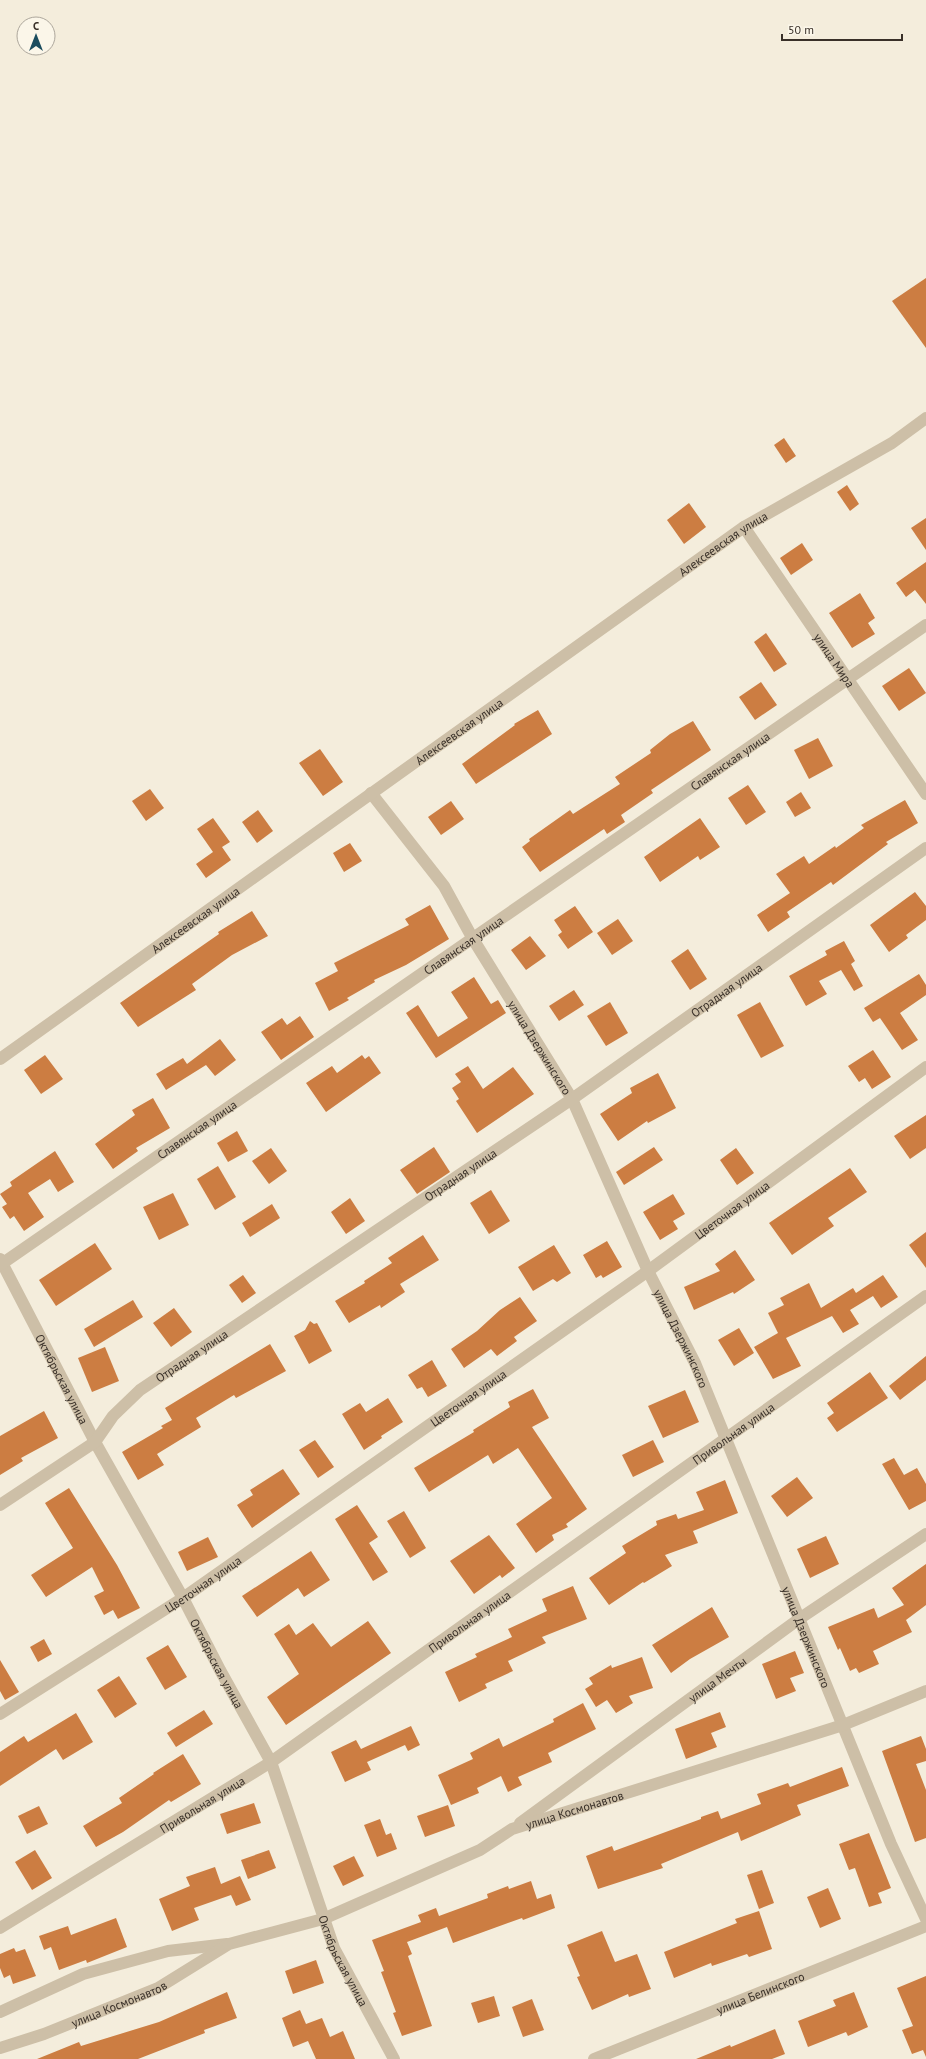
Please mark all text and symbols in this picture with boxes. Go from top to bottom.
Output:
north arrow [16,16,56,56]
scale bar [782,16,902,42]
text: С [33,19,39,33]
text: 50 m [788,22,814,37]
street label: Алексеевская улица [675,508,770,579]
street label: улица Мира [811,630,858,690]
street label: Алексеевская улица [412,694,506,767]
street label: Славянская улица [687,728,772,793]
street label: Алексеевская улица [148,883,242,956]
street label: Славянская улица [421,912,506,978]
street label: Отрадная улица [688,959,765,1020]
street label: улица Дзержинского [505,997,575,1097]
street label: Славянская улица [154,1096,239,1162]
street label: Отрадная улица [421,1145,499,1204]
street label: Цветочная улица [691,1177,772,1242]
street label: улица Дзержинского [651,1286,712,1390]
street label: Отрадная улица [152,1326,230,1385]
street label: Октябрьская улица [33,1331,92,1426]
street label: Цветочная улица [427,1366,509,1429]
street label: Привольная улица [689,1399,777,1467]
street label: Цветочная улица [162,1552,244,1615]
street label: улица Дзержинского [779,1584,834,1690]
street label: Привольная улица [425,1587,513,1655]
street label: Октябрьская улица [187,1616,247,1711]
street label: улица Мечты [685,1653,749,1705]
street label: Привольная улица [157,1772,247,1836]
street label: улица Космонавтов [523,1787,625,1832]
street label: Октябрьская улица [316,1913,371,2009]
street label: улица Белинского [714,1968,806,2017]
street label: улица Космонавтов [69,1977,169,2030]

